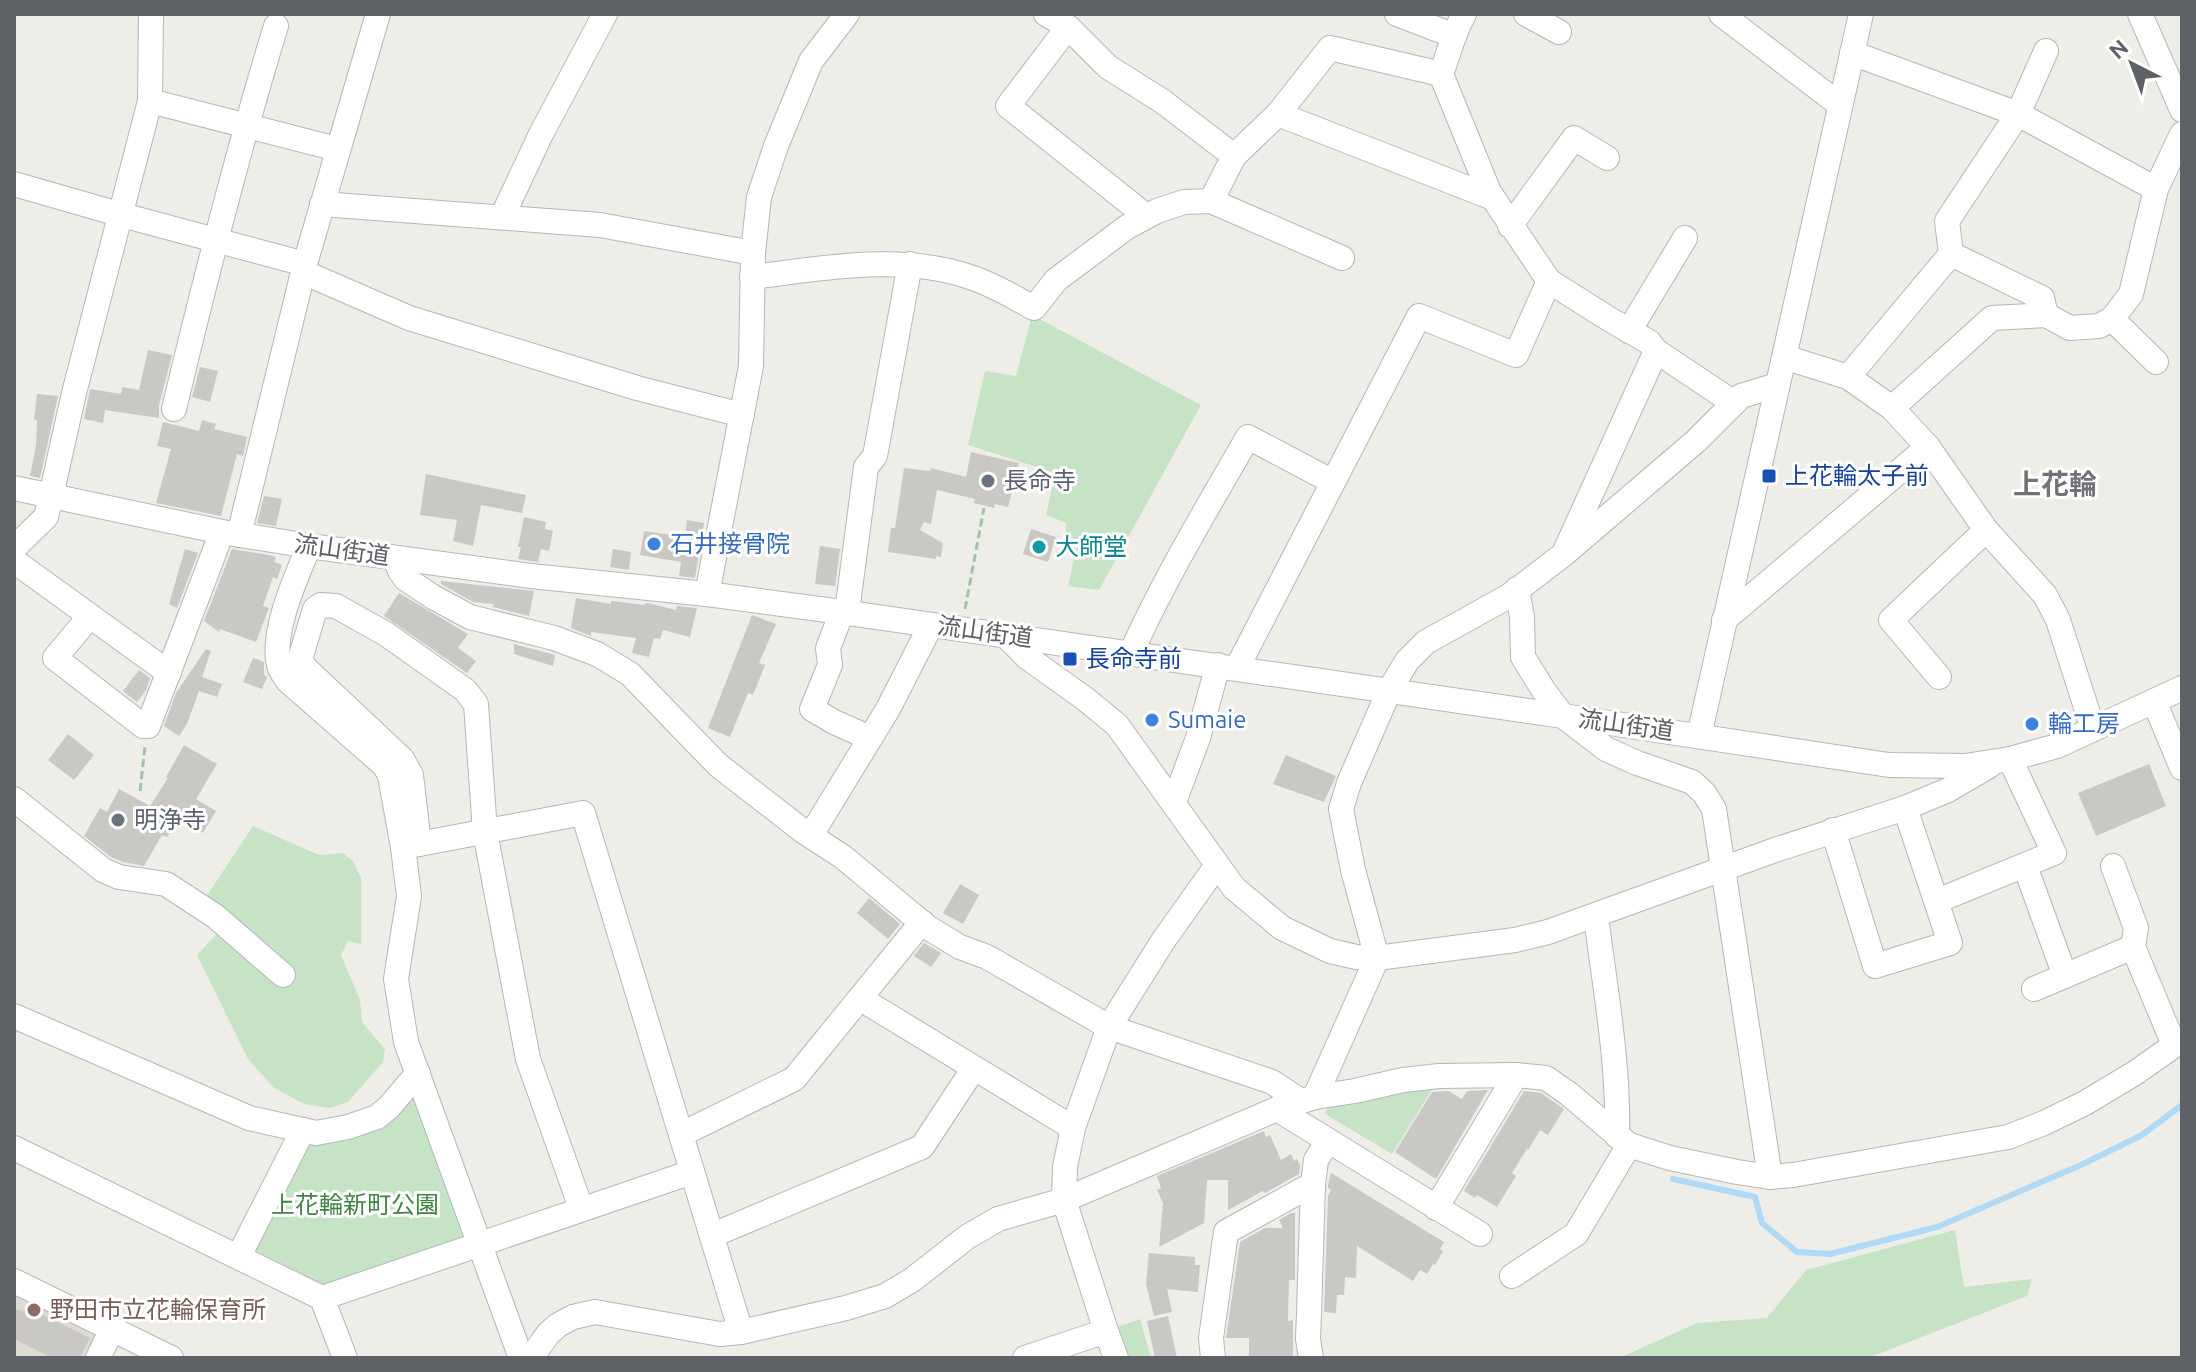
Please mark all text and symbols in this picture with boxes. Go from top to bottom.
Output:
north arrow [2092,24,2172,104]
text: N [2104,34,2133,64]
place label: 上花輪太子前 [1785,462,1929,489]
place label: 長命寺 [1004,467,1076,494]
marker: 上花輪太子前 [1760,467,1778,485]
district label: 上花輪 [2013,468,2097,499]
marker: 長命寺 [979,472,997,490]
street label: 流山街道 [293,529,391,570]
place label: 石井接骨院 [670,530,790,557]
place label: 大師堂 [1055,533,1127,560]
marker: 石井接骨院 [645,535,663,553]
marker: 大師堂 [1030,538,1048,556]
street label: 流山街道 [936,611,1034,652]
place label: 長命寺前 [1086,645,1182,672]
marker: 長命寺前 [1061,650,1079,668]
street label: 流山街道 [1577,704,1675,745]
place label: Sumaie [1168,706,1246,733]
place label: 輪工房 [2048,710,2120,737]
marker: Sumaie [1143,711,1161,729]
marker: 輪工房 [2023,715,2041,733]
place label: 明浄寺 [134,806,206,833]
marker: 明浄寺 [109,811,127,829]
park label: 上花輪新町公園 [271,1191,439,1218]
place label: 野田市立花輪保育所 [50,1296,266,1323]
marker: 野田市立花輪保育所 [25,1301,43,1319]

